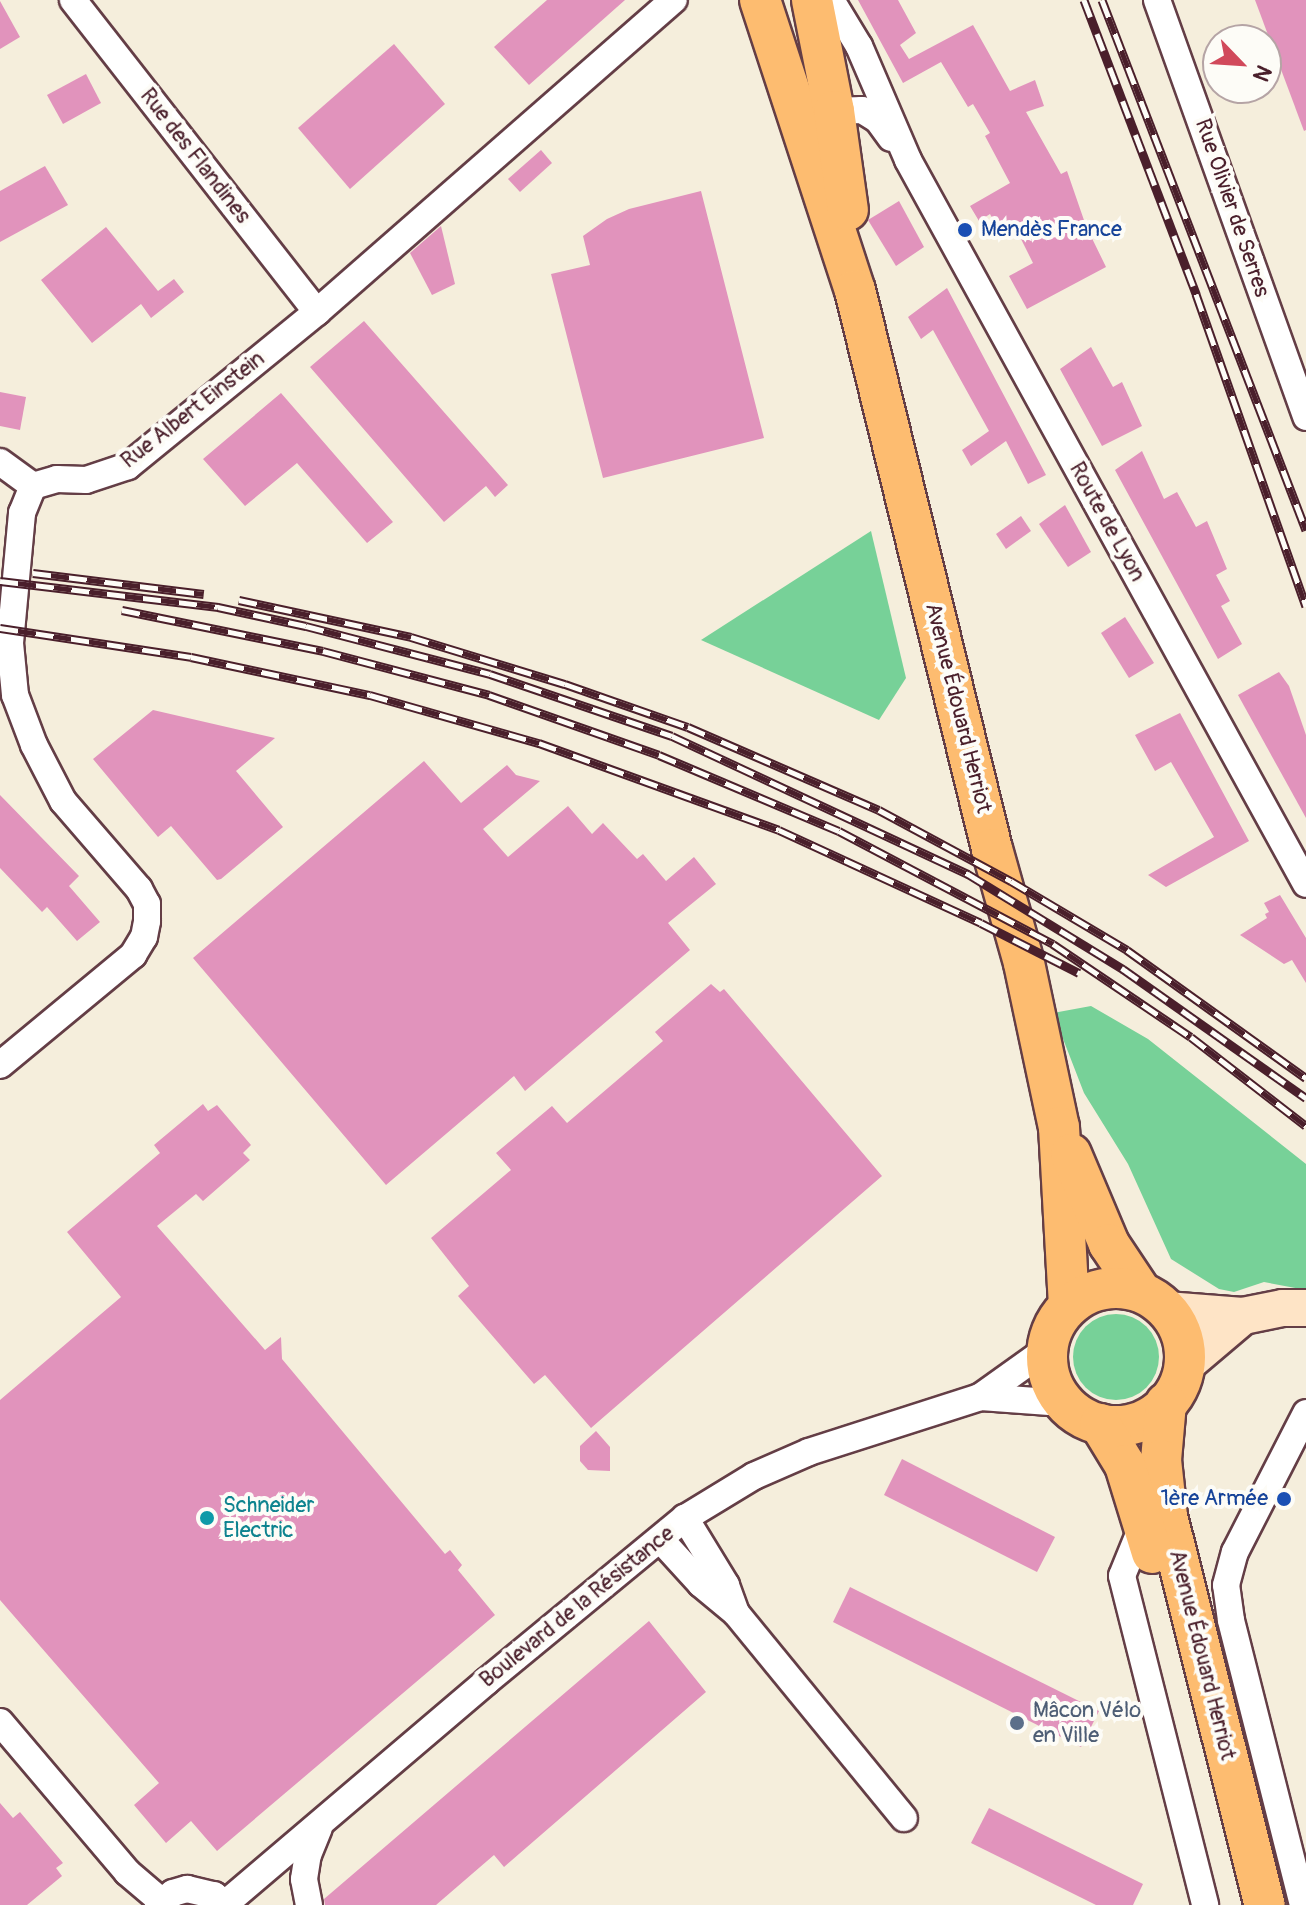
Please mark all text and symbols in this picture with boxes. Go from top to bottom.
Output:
north arrow [1202,24,1282,104]
text: N [1246,61,1278,86]
street label: Rue des Flandines [134,83,256,229]
street label: Rue Olivier de Serres [1189,115,1275,301]
place label: Mendès France [981,217,1122,243]
marker: Mendès France [956,221,974,239]
street label: Rue Albert Einstein [116,346,270,474]
street label: Route de Lyon [1063,458,1151,586]
street label: Avenue Édouard Herriot [919,600,997,816]
place label: 1ère Armée [1160,1486,1268,1512]
marker: 1ère Armée [1275,1490,1293,1508]
place label: Schneider Electric [223,1492,314,1544]
marker: Schneider Electric [198,1509,216,1527]
street label: Boulevard de la Résistance [475,1520,679,1694]
street label: Avenue Édouard Herriot [1163,1547,1241,1763]
place label: Mâcon Vélo en Ville [1033,1697,1141,1748]
marker: Mâcon Vélo en Ville [1008,1714,1026,1732]

